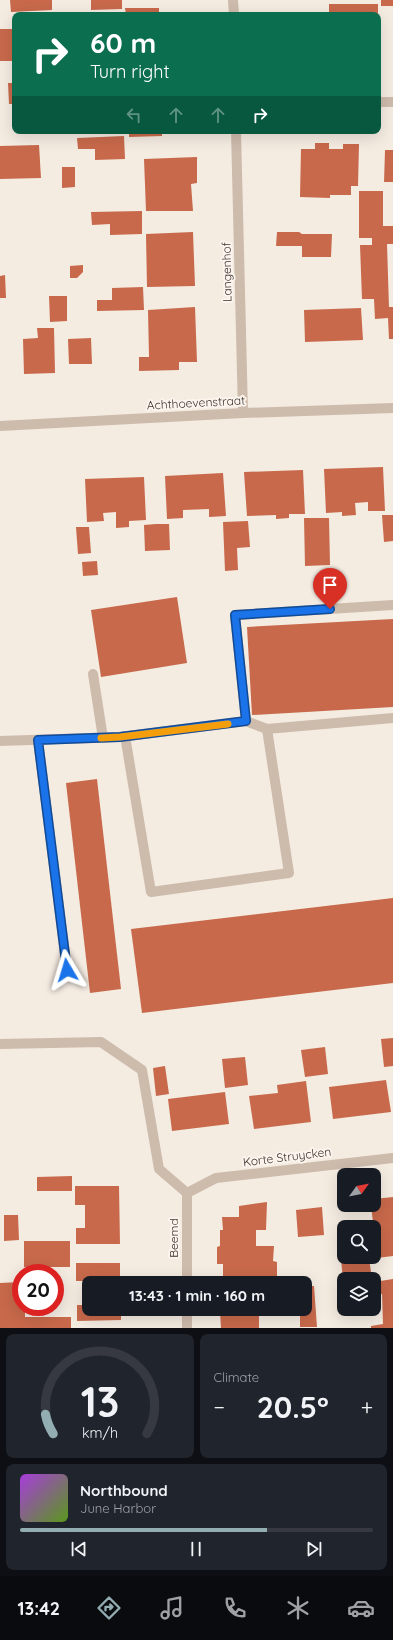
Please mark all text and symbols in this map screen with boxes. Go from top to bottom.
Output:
text: 60 m [90,25,156,60]
icon: right [24,28,76,80]
text: Turn right [90,60,170,83]
icon: left [123,104,145,126]
icon: ahead [165,104,187,126]
icon: ahead [207,104,229,126]
icon: right [249,104,271,126]
street label: Langenhof [218,241,235,302]
street label: Achthoevenstraat [146,392,246,413]
pin [313,568,347,609]
icon: arrive [319,574,341,596]
position arrow [46,949,88,991]
street label: Korte Struycken [242,1144,332,1169]
north arrow [337,1168,381,1212]
map controls [337,1168,381,1316]
street label: Beemd [166,1218,181,1258]
button: search [337,1220,381,1264]
speed limit sign: 20 [12,1264,64,1316]
button: layers [337,1272,381,1316]
text: 13:43 · 1 min · 160 m [129,1286,265,1305]
text: Climate [214,1369,259,1385]
text: 13 [80,1375,119,1427]
text: 20.5° [257,1388,329,1426]
text: − [214,1393,225,1421]
text: + [361,1393,373,1421]
text: km/h [82,1424,118,1442]
text: Northbound [80,1481,168,1500]
text: June Harbor [80,1500,156,1516]
icon: previous [68,1538,90,1560]
icon: pause [185,1538,207,1560]
icon: next [303,1538,325,1560]
icon: directions [95,1594,123,1622]
icon: music [158,1594,186,1622]
icon: phone [221,1594,249,1622]
icon: climate [284,1594,312,1622]
icon: car [347,1594,375,1622]
text: 13:42 [18,1597,60,1620]

